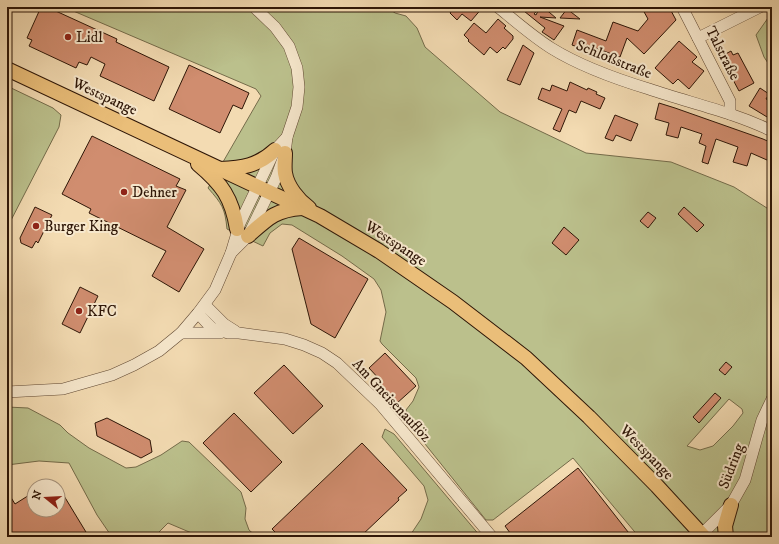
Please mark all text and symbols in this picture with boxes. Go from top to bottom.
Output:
street label: Talstraße [701,23,744,83]
place label: Lidl [76,28,103,47]
marker: Lidl [63,32,73,42]
street label: Schloßstraße [573,36,654,83]
street label: Westspange [68,73,140,120]
place label: Dehner [132,183,177,202]
marker: Dehner [119,187,129,197]
street label: Westspange [361,216,430,270]
place label: Burger King [44,217,119,236]
marker: Burger King [31,221,41,231]
place label: KFC [87,302,117,321]
marker: KFC [74,306,84,316]
street label: Am Gneisenauflöz [348,355,436,446]
street label: Westspange [615,420,678,484]
street label: Südring [714,440,749,492]
north arrow [26,478,66,518]
text: N [29,489,45,502]

